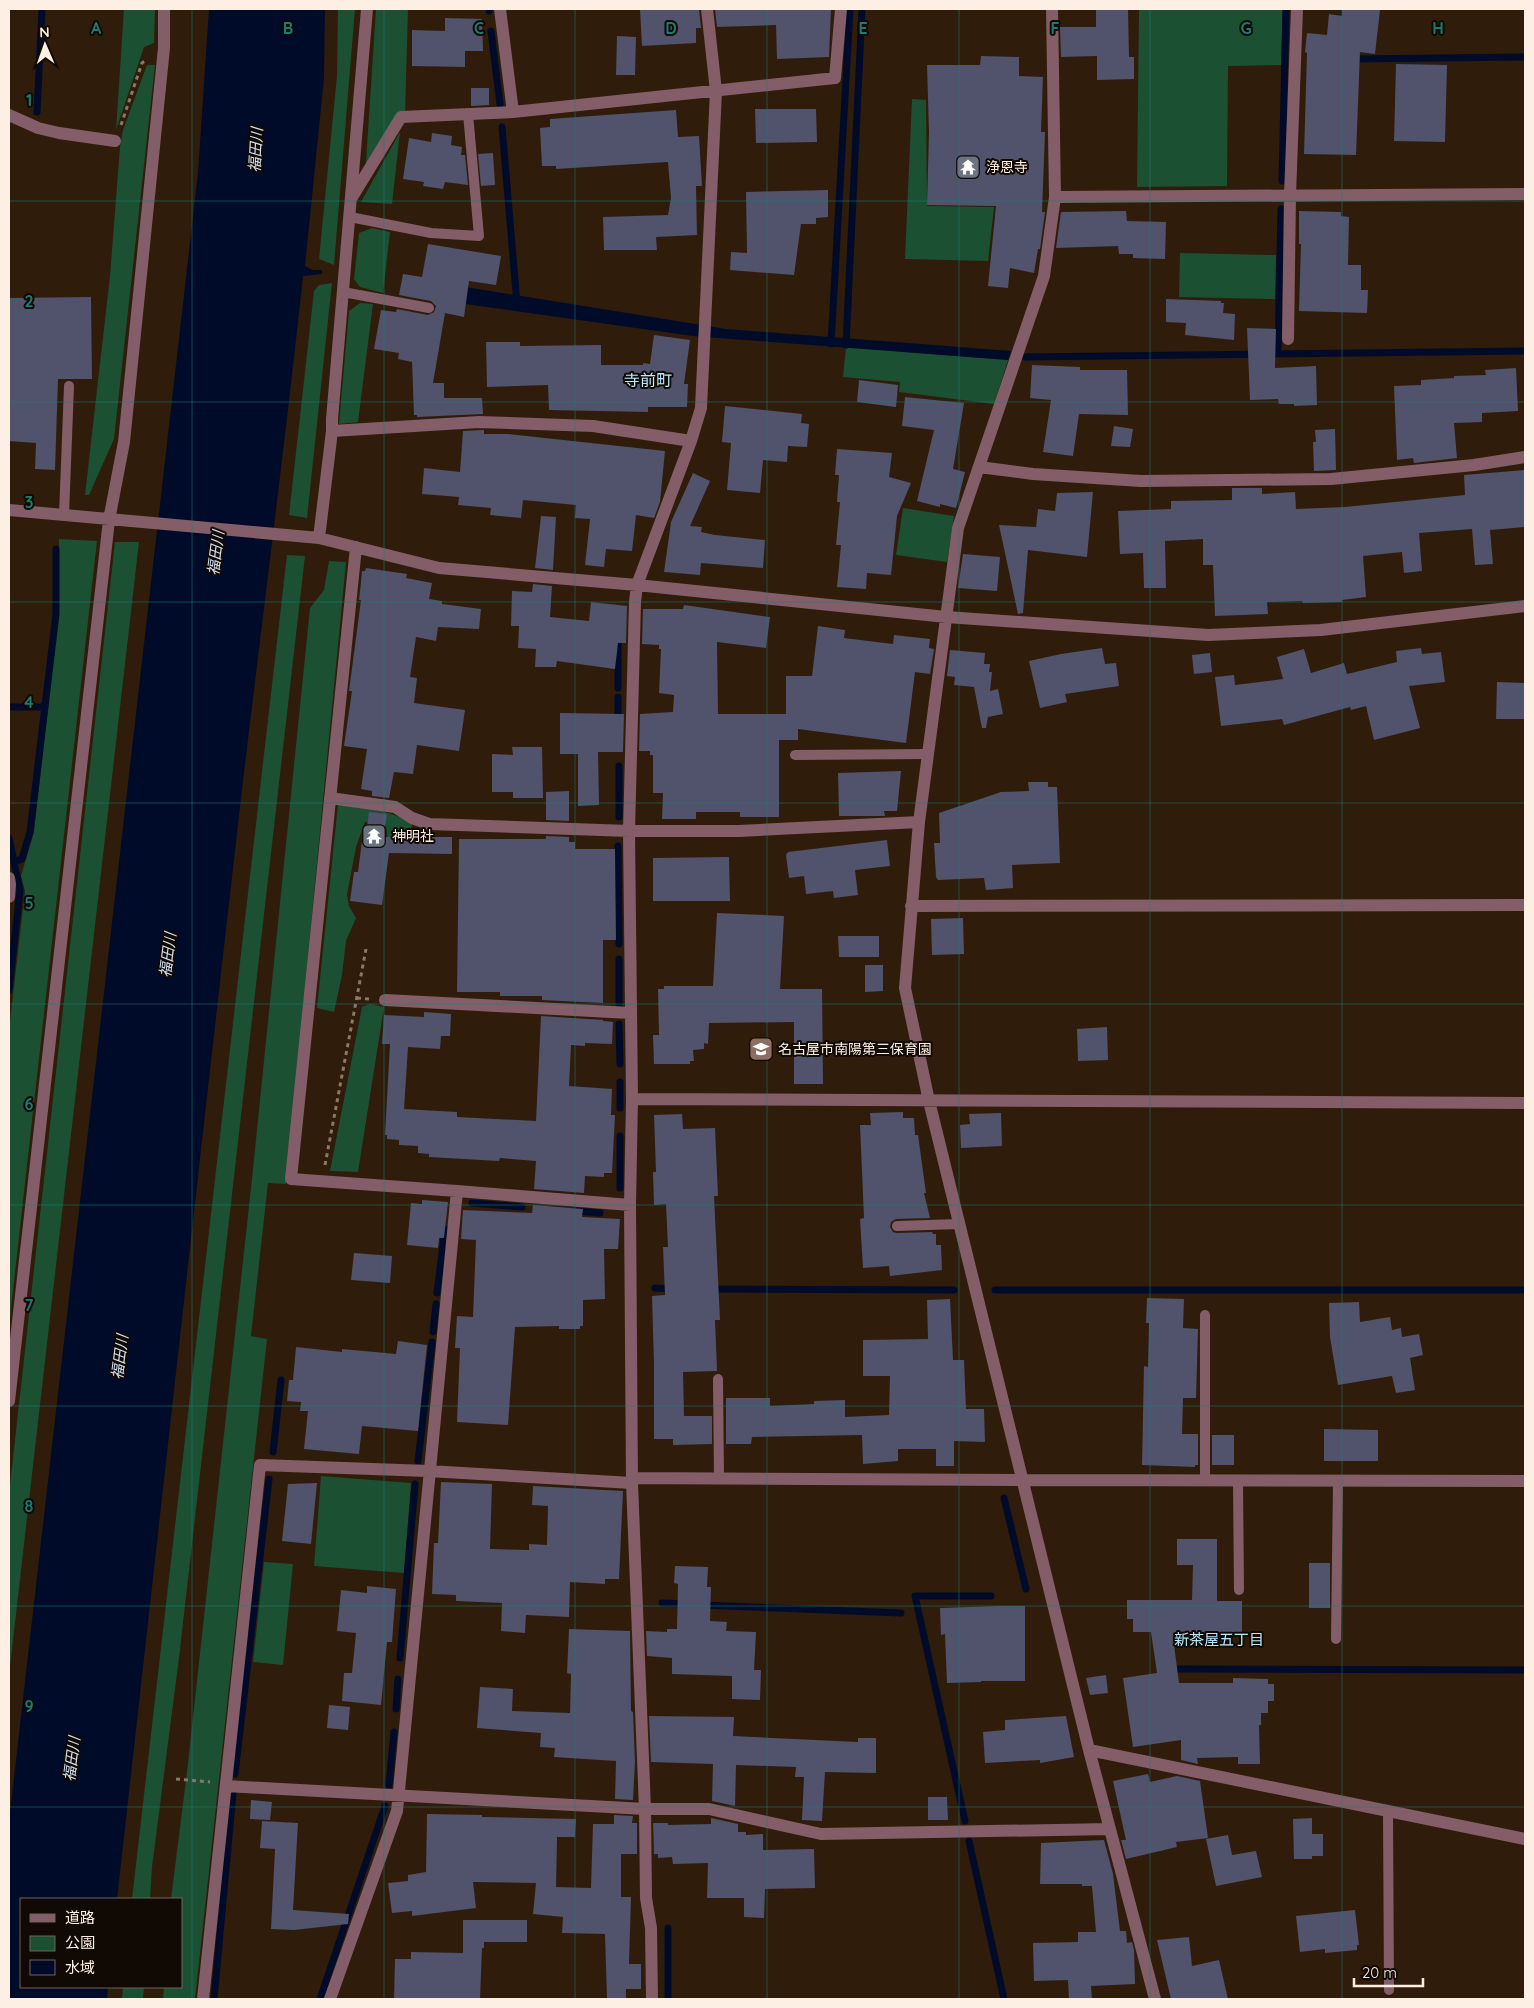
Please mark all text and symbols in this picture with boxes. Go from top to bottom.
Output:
text: A [91,18,102,38]
text: B [283,18,293,38]
text: C [474,18,484,38]
text: D [665,18,677,38]
text: E [858,18,868,38]
text: F [1051,18,1060,38]
text: G [1240,18,1252,38]
text: H [1432,18,1444,38]
north arrow [20,20,70,70]
text: N [39,23,50,41]
text: 1 [26,90,32,110]
water label: 福田川 [245,125,266,173]
temple icon: 浄恩寺 [955,154,981,180]
place label: 浄恩寺 [986,158,1028,176]
text: 2 [24,291,34,311]
district label: 寺前町 [624,370,672,390]
text: 3 [25,492,33,512]
water label: 福田川 [203,527,228,576]
text: 4 [24,692,34,712]
temple icon: 神明社 [361,823,387,849]
place label: 神明社 [392,827,434,845]
text: 5 [24,893,34,913]
water label: 福田川 [155,929,180,978]
school or university icon: 名古屋市南陽第三保育園 [748,1036,774,1062]
place label: 名古屋市南陽第三保育園 [778,1040,932,1058]
text: 6 [25,1094,34,1114]
text: 7 [25,1295,34,1315]
water label: 福田川 [107,1331,132,1380]
text: 8 [25,1496,34,1516]
district label: 新茶屋五丁目 [1174,1630,1264,1649]
text: 9 [24,1696,34,1716]
water label: 福田川 [59,1733,84,1782]
legend [20,1898,182,1988]
text: 道路 [65,1908,95,1927]
text: 公園 [65,1933,95,1952]
scale bar [1354,1956,1423,1988]
text: 水域 [65,1958,95,1977]
text: 20 m [1362,1963,1397,1982]

